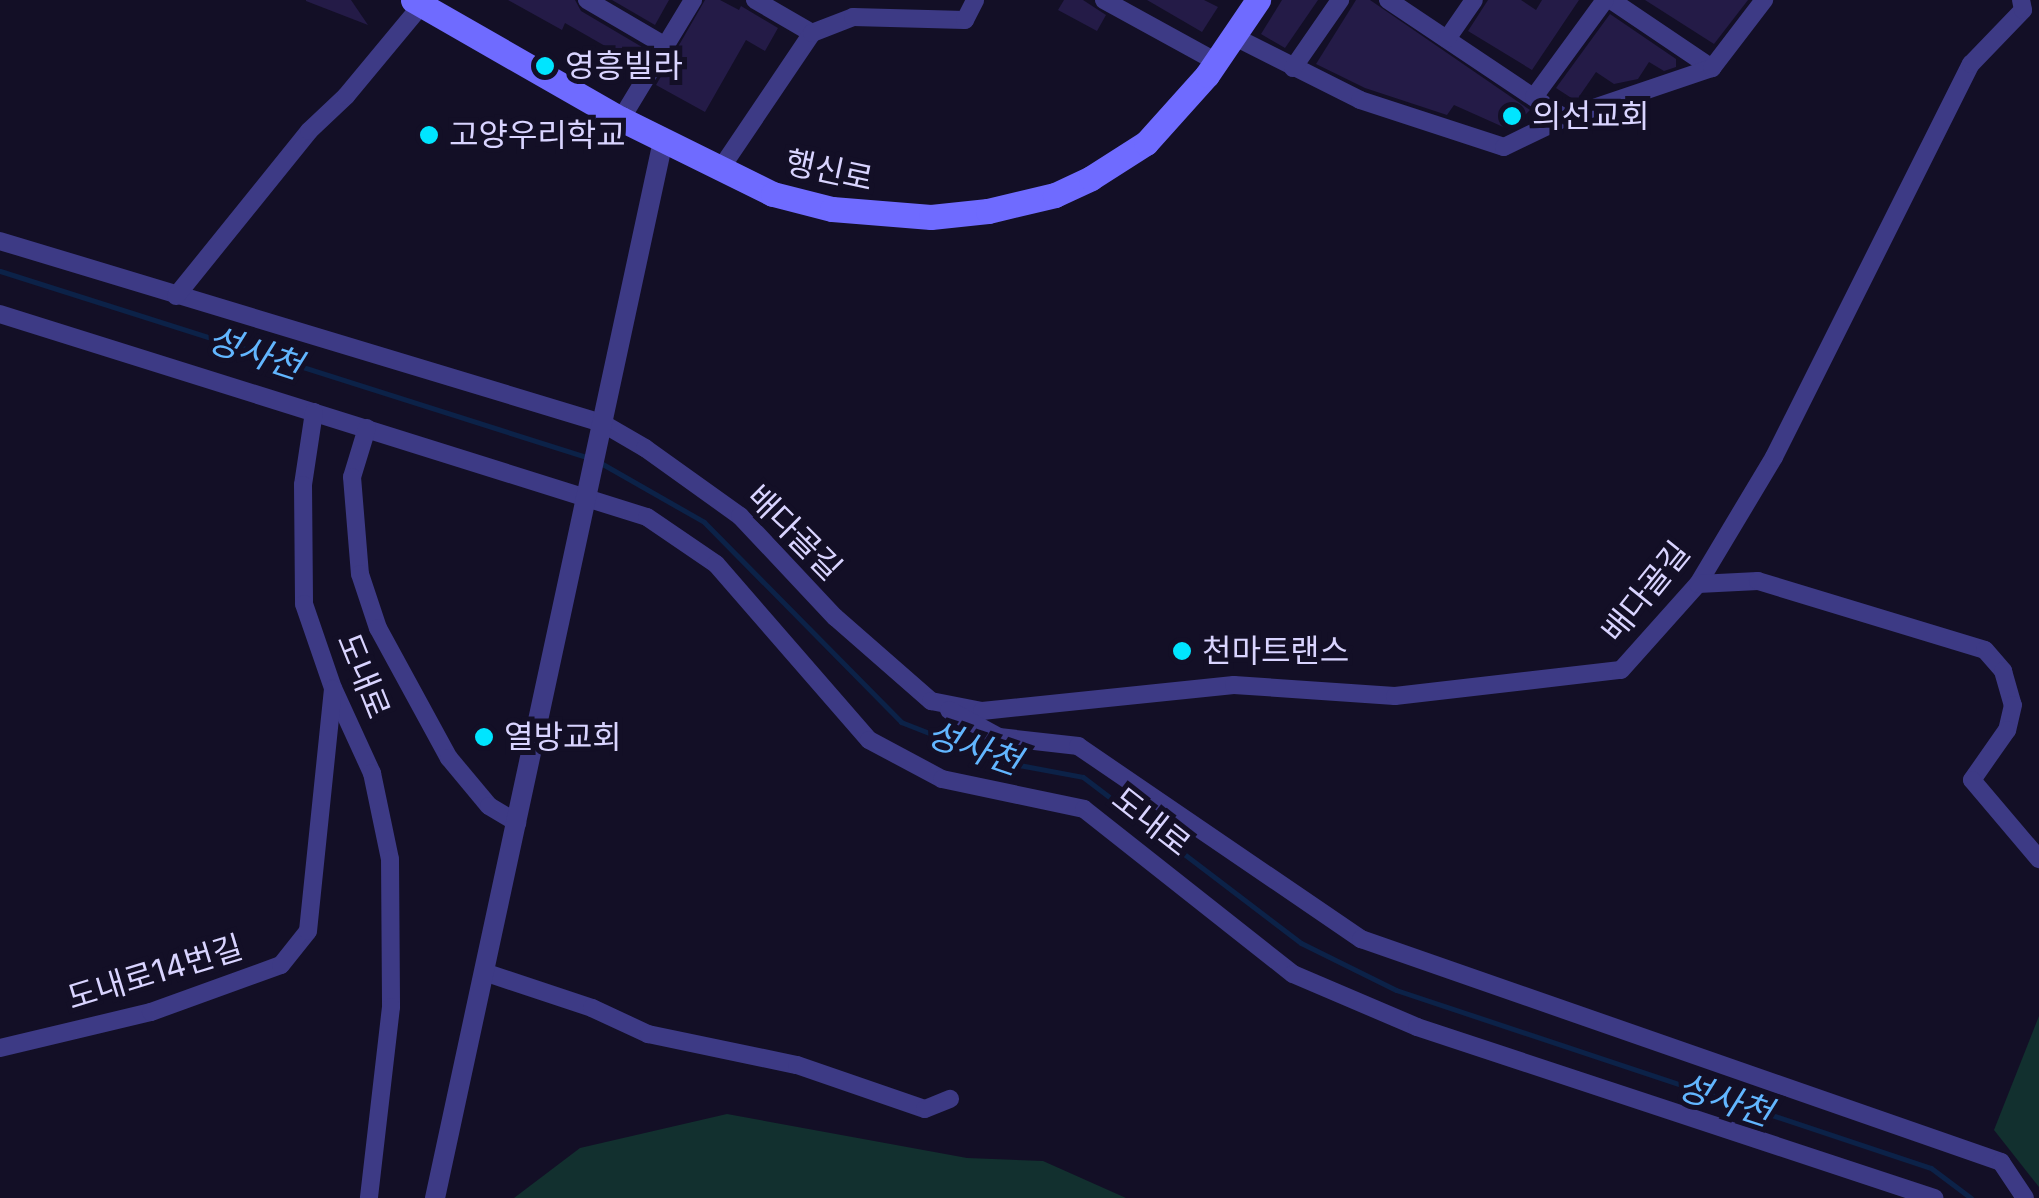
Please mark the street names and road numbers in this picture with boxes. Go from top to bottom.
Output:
street label: 행신로 [782,143,876,199]
street label: 배다골길 [739,478,849,588]
street label: 배다골길 [1594,534,1698,650]
street label: 도내로 [329,628,397,724]
street label: 도내로 [1104,780,1198,864]
street label: 도내로14번길 [63,928,247,1018]

